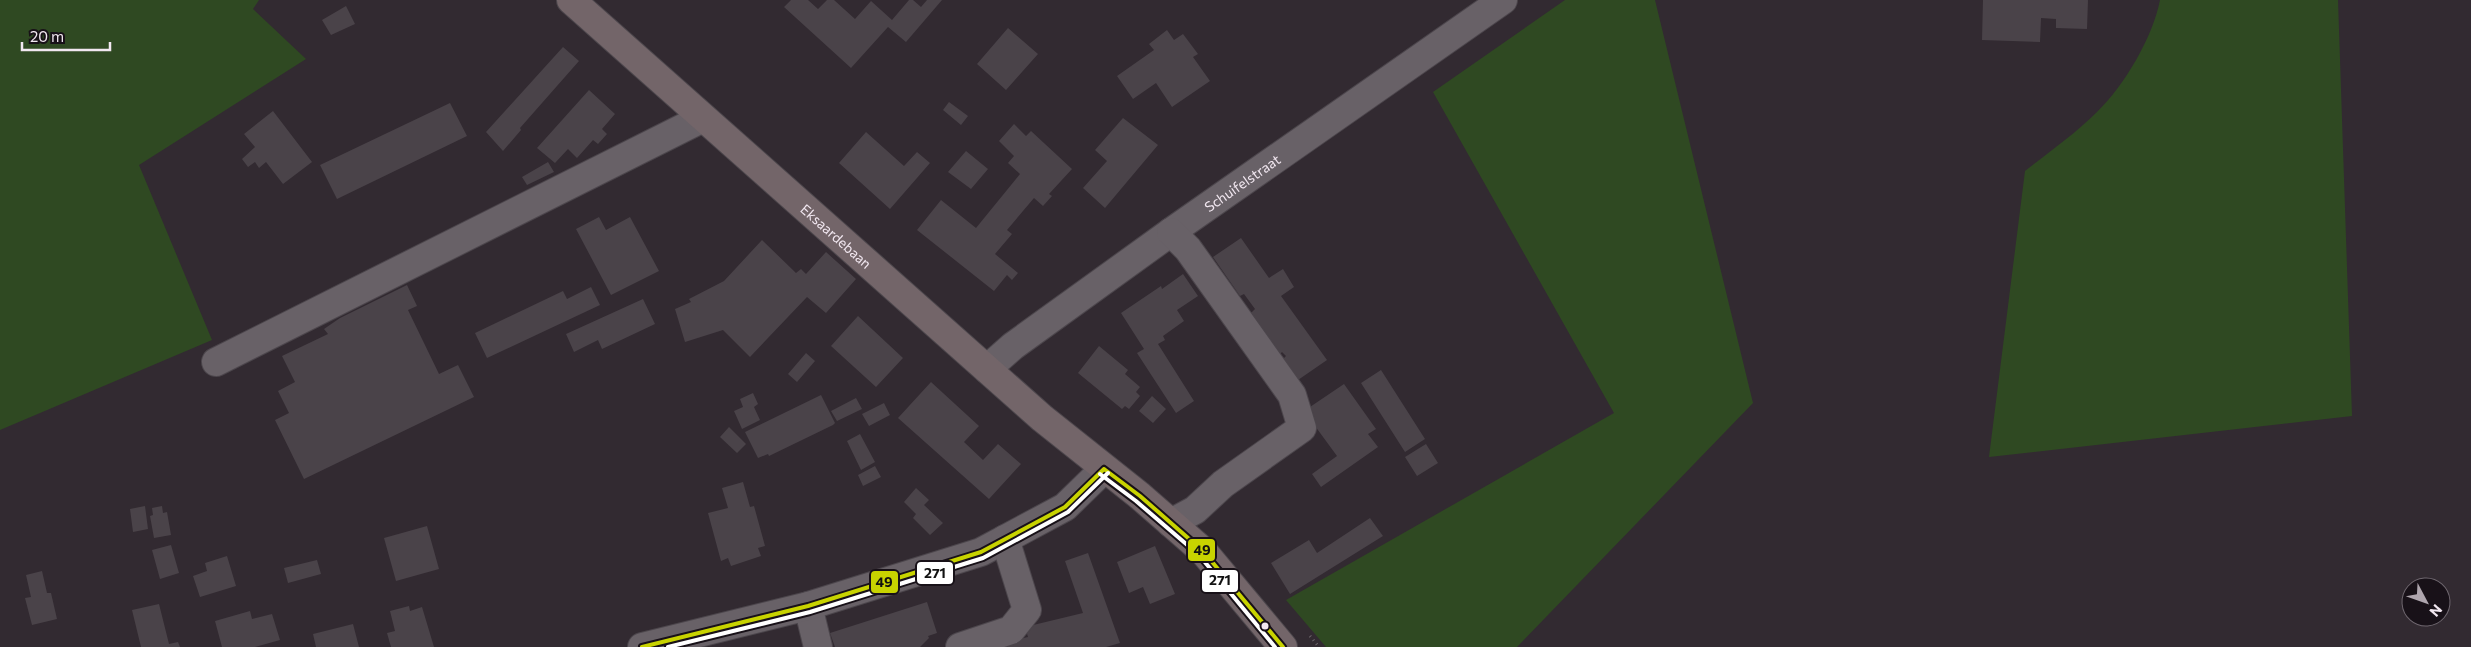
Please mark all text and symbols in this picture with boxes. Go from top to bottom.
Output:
scale bar [22,20,110,52]
text: 20 m [30,27,64,45]
street label: Schuifelstraat [1201,150,1283,215]
street label: Eksaardebaan [798,200,875,271]
line badge: 49 [1187,538,1216,562]
text: 49 [1193,541,1211,558]
line badge: 271 [916,561,954,585]
text: 271 [924,564,946,581]
line badge: 271 [1201,569,1239,593]
line badge: 49 [870,570,899,594]
text: 271 [1209,571,1231,588]
text: 49 [875,573,893,590]
north arrow [2401,577,2451,627]
text: N [2426,601,2446,620]
unlabelled marker [1260,621,1270,631]

